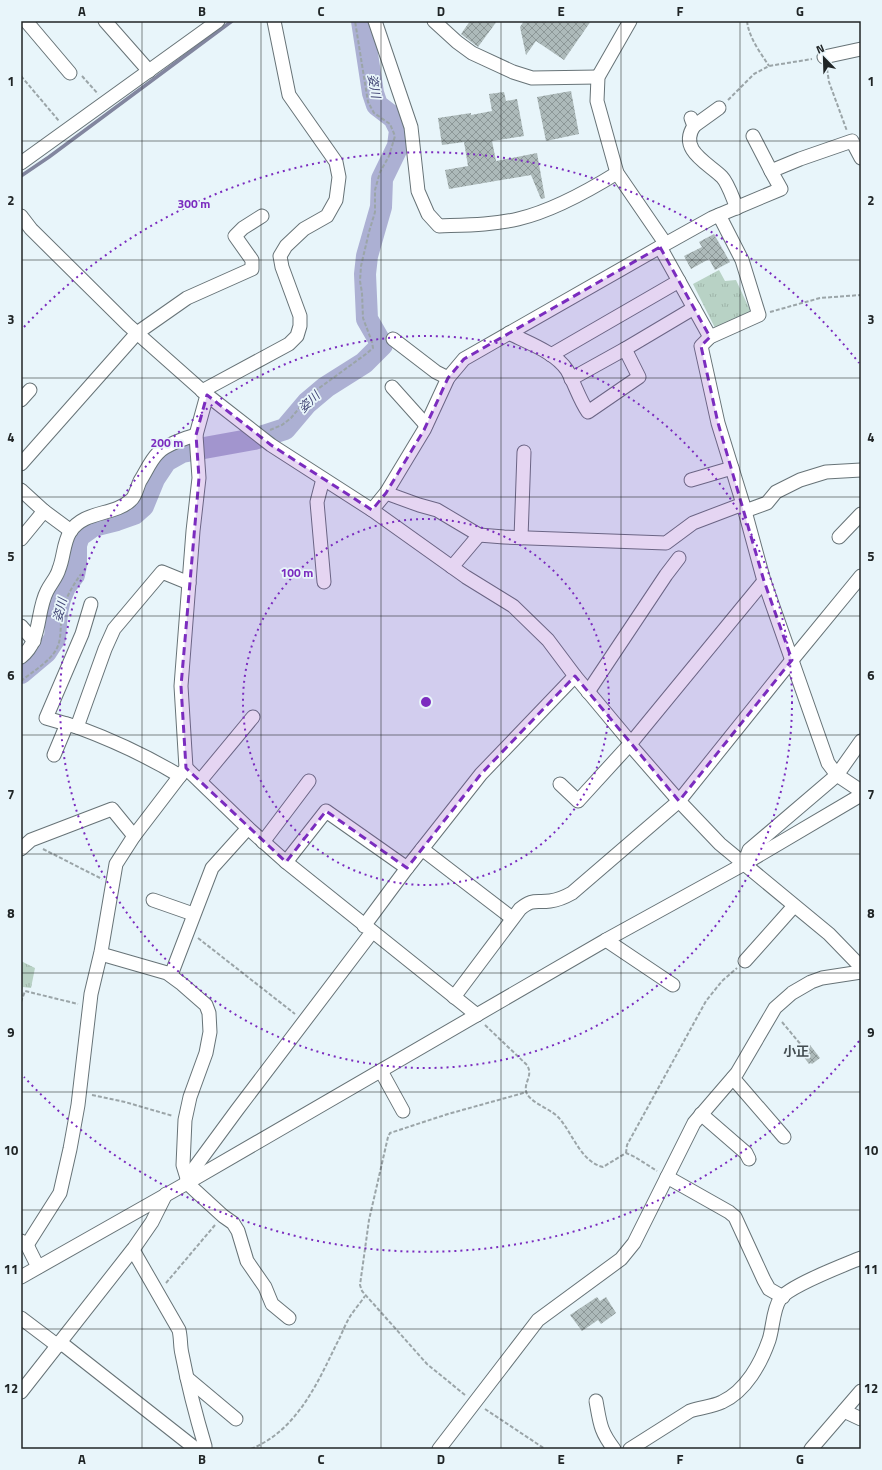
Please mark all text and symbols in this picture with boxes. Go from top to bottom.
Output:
text: A [78,1,86,21]
text: B [198,1,206,21]
text: C [317,1,325,21]
text: D [437,1,445,21]
text: E [557,1,565,21]
text: F [677,1,684,21]
text: G [796,1,804,21]
north arrow [804,38,844,78]
text: N [813,40,827,58]
text: 1 [7,71,15,91]
text: 1 [867,71,875,91]
water label: 姿川 [363,72,386,101]
text: 2 [7,190,15,210]
text: 2 [867,190,875,210]
text: 300 m [178,194,210,213]
text: 3 [7,309,15,329]
text: 3 [867,309,875,329]
water label: 姿川 [293,385,325,417]
text: 4 [7,427,15,447]
text: 4 [867,427,875,447]
text: 200 m [151,433,183,452]
text: 5 [7,546,15,566]
text: 5 [867,546,875,566]
text: 100 m [281,563,313,582]
water label: 姿川 [48,594,72,624]
text: 6 [7,665,15,685]
text: 6 [867,665,875,685]
centre of rings [419,695,433,709]
text: 7 [7,784,15,804]
text: 7 [867,784,875,804]
text: 8 [7,903,15,923]
text: 8 [867,903,875,923]
text: 9 [7,1022,15,1042]
text: 9 [867,1022,875,1042]
district label: 小正 [783,1041,809,1061]
text: 10 [4,1140,18,1160]
text: 10 [864,1140,878,1160]
text: 11 [4,1259,18,1279]
text: 11 [864,1259,878,1279]
text: 12 [4,1378,18,1398]
text: 12 [864,1378,878,1398]
text: A [78,1449,86,1469]
text: B [198,1449,206,1469]
text: C [317,1449,325,1469]
text: D [437,1449,445,1469]
text: E [557,1449,565,1469]
text: F [677,1449,684,1469]
text: G [796,1449,804,1469]

